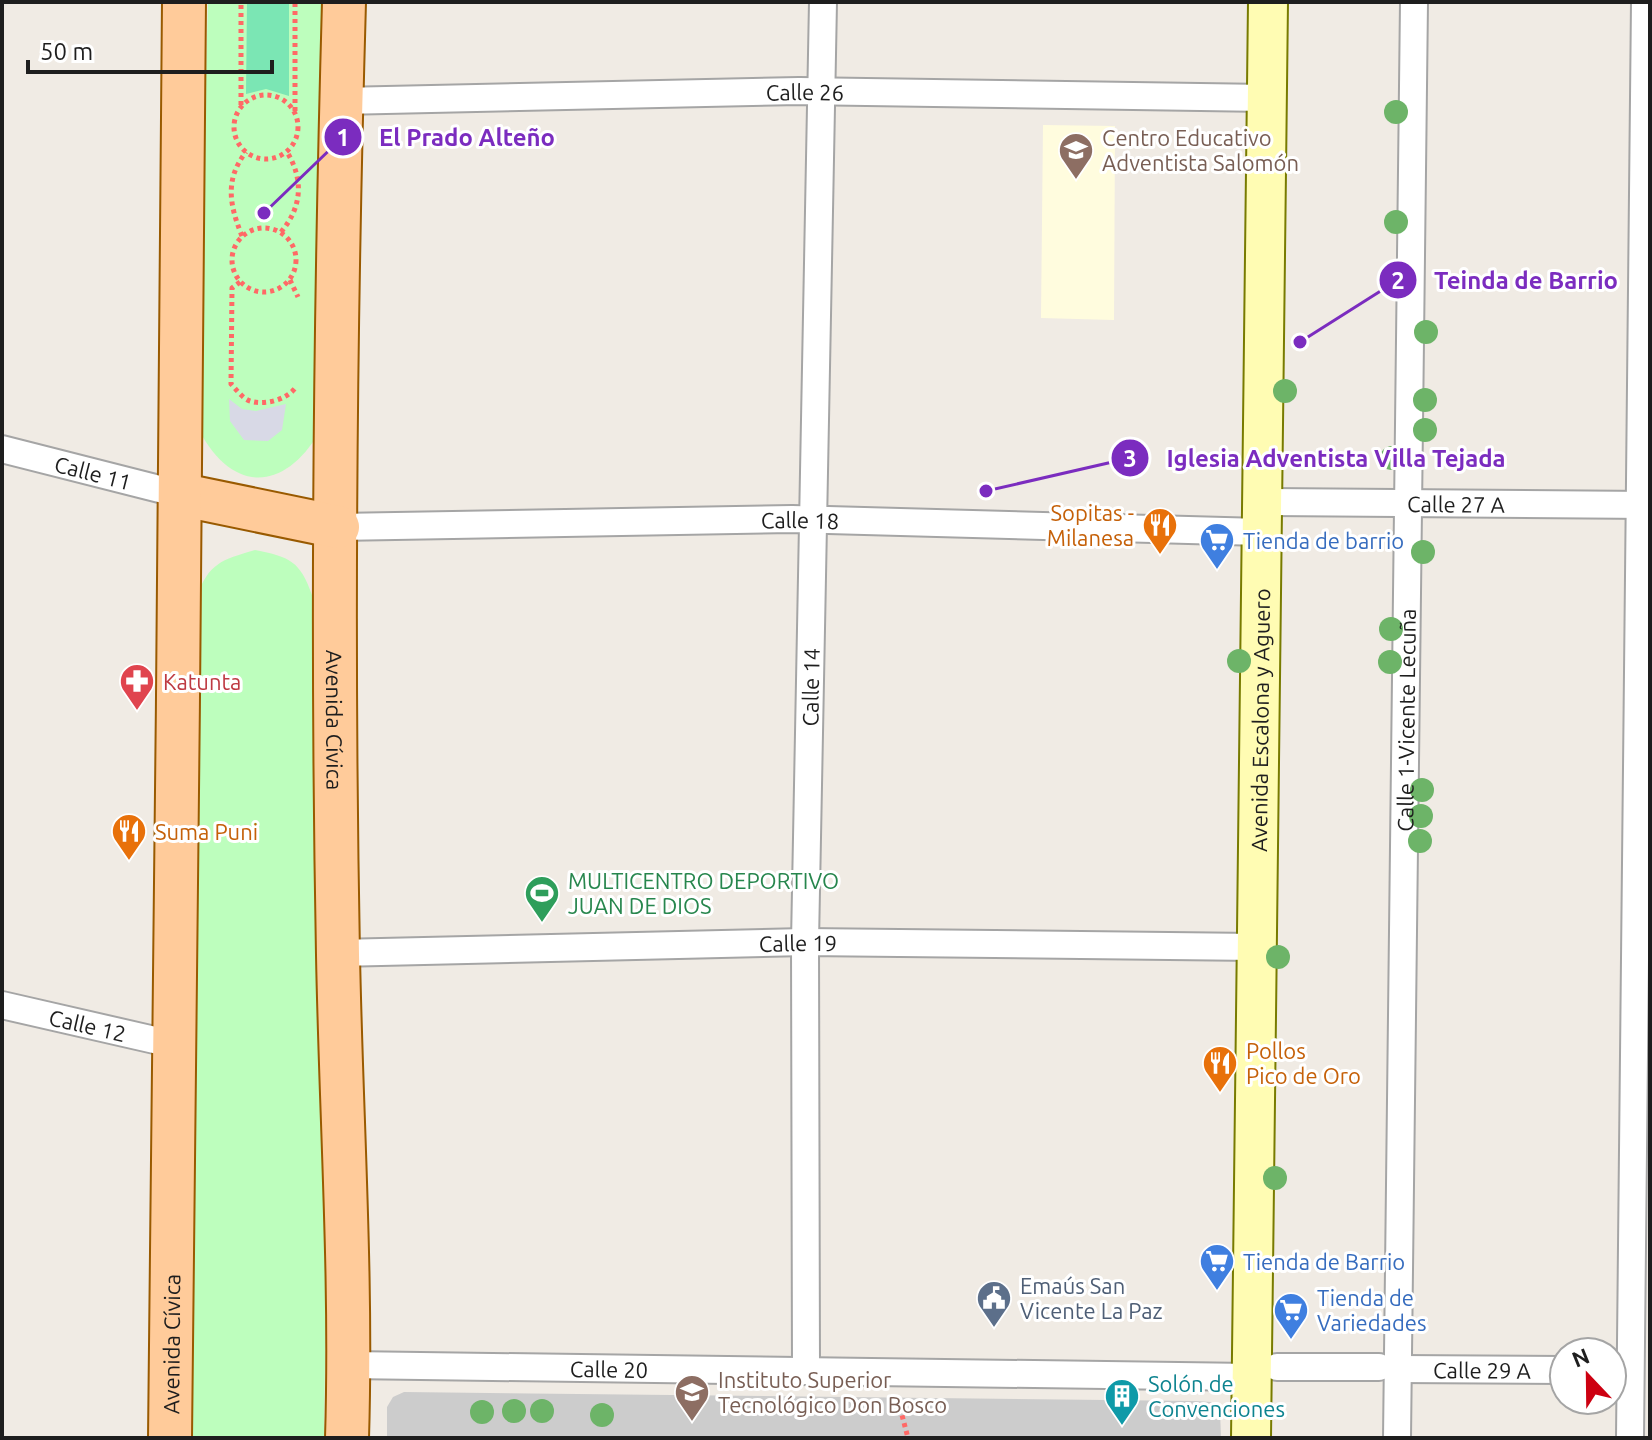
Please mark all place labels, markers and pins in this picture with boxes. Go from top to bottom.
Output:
callout: El Prado Alteño [323,113,571,161]
place label: Centro Educativo Adventista Salomón [1102,125,1299,175]
school or university icon: Centro Educativo Adventista Salomón [1057,131,1095,181]
callout: Teinda de Barrio [1378,256,1634,304]
callout: Iglesia Adventista Villa Tejada [1110,434,1521,482]
place label: Sopitas - Milanesa [1047,500,1134,550]
restaurant icon: Sopitas - Milanesa [1141,506,1179,556]
supermarket icon: Tienda de barrio [1198,521,1236,571]
place label: Tienda de barrio [1243,528,1404,553]
pharmacy icon: Katunta [118,662,156,712]
place label: Katunta [163,669,241,694]
restaurant icon: Suma Puni [110,812,148,862]
place label: Suma Puni [155,819,258,844]
place label: MULTICENTRO DEPORTIVO JUAN DE DIOS [568,868,839,918]
sports icon: MULTICENTRO DEPORTIVO JUAN DE DIOS [523,874,561,924]
place label: Pollos Pico de Oro [1246,1038,1361,1088]
restaurant icon: Pollos Pico de Oro [1201,1044,1239,1094]
supermarket icon: Tienda de Barrio [1198,1242,1236,1292]
place label: Tienda de Barrio [1243,1249,1405,1274]
place label: Emaús San Vicente La Paz [1020,1273,1163,1323]
public building icon: Emaús San Vicente La Paz [975,1279,1013,1329]
place label: Tienda de Variedades [1317,1285,1426,1335]
supermarket icon: Tienda de Variedades [1272,1291,1310,1341]
place label: Instituto Superior Tecnológico Don Bosco [718,1367,947,1417]
place label: Solón de Convenciones [1148,1371,1285,1421]
school or university icon: Instituto Superior Tecnológico Don Bosco [673,1373,711,1423]
building icon: Solón de Convenciones [1103,1377,1141,1427]

